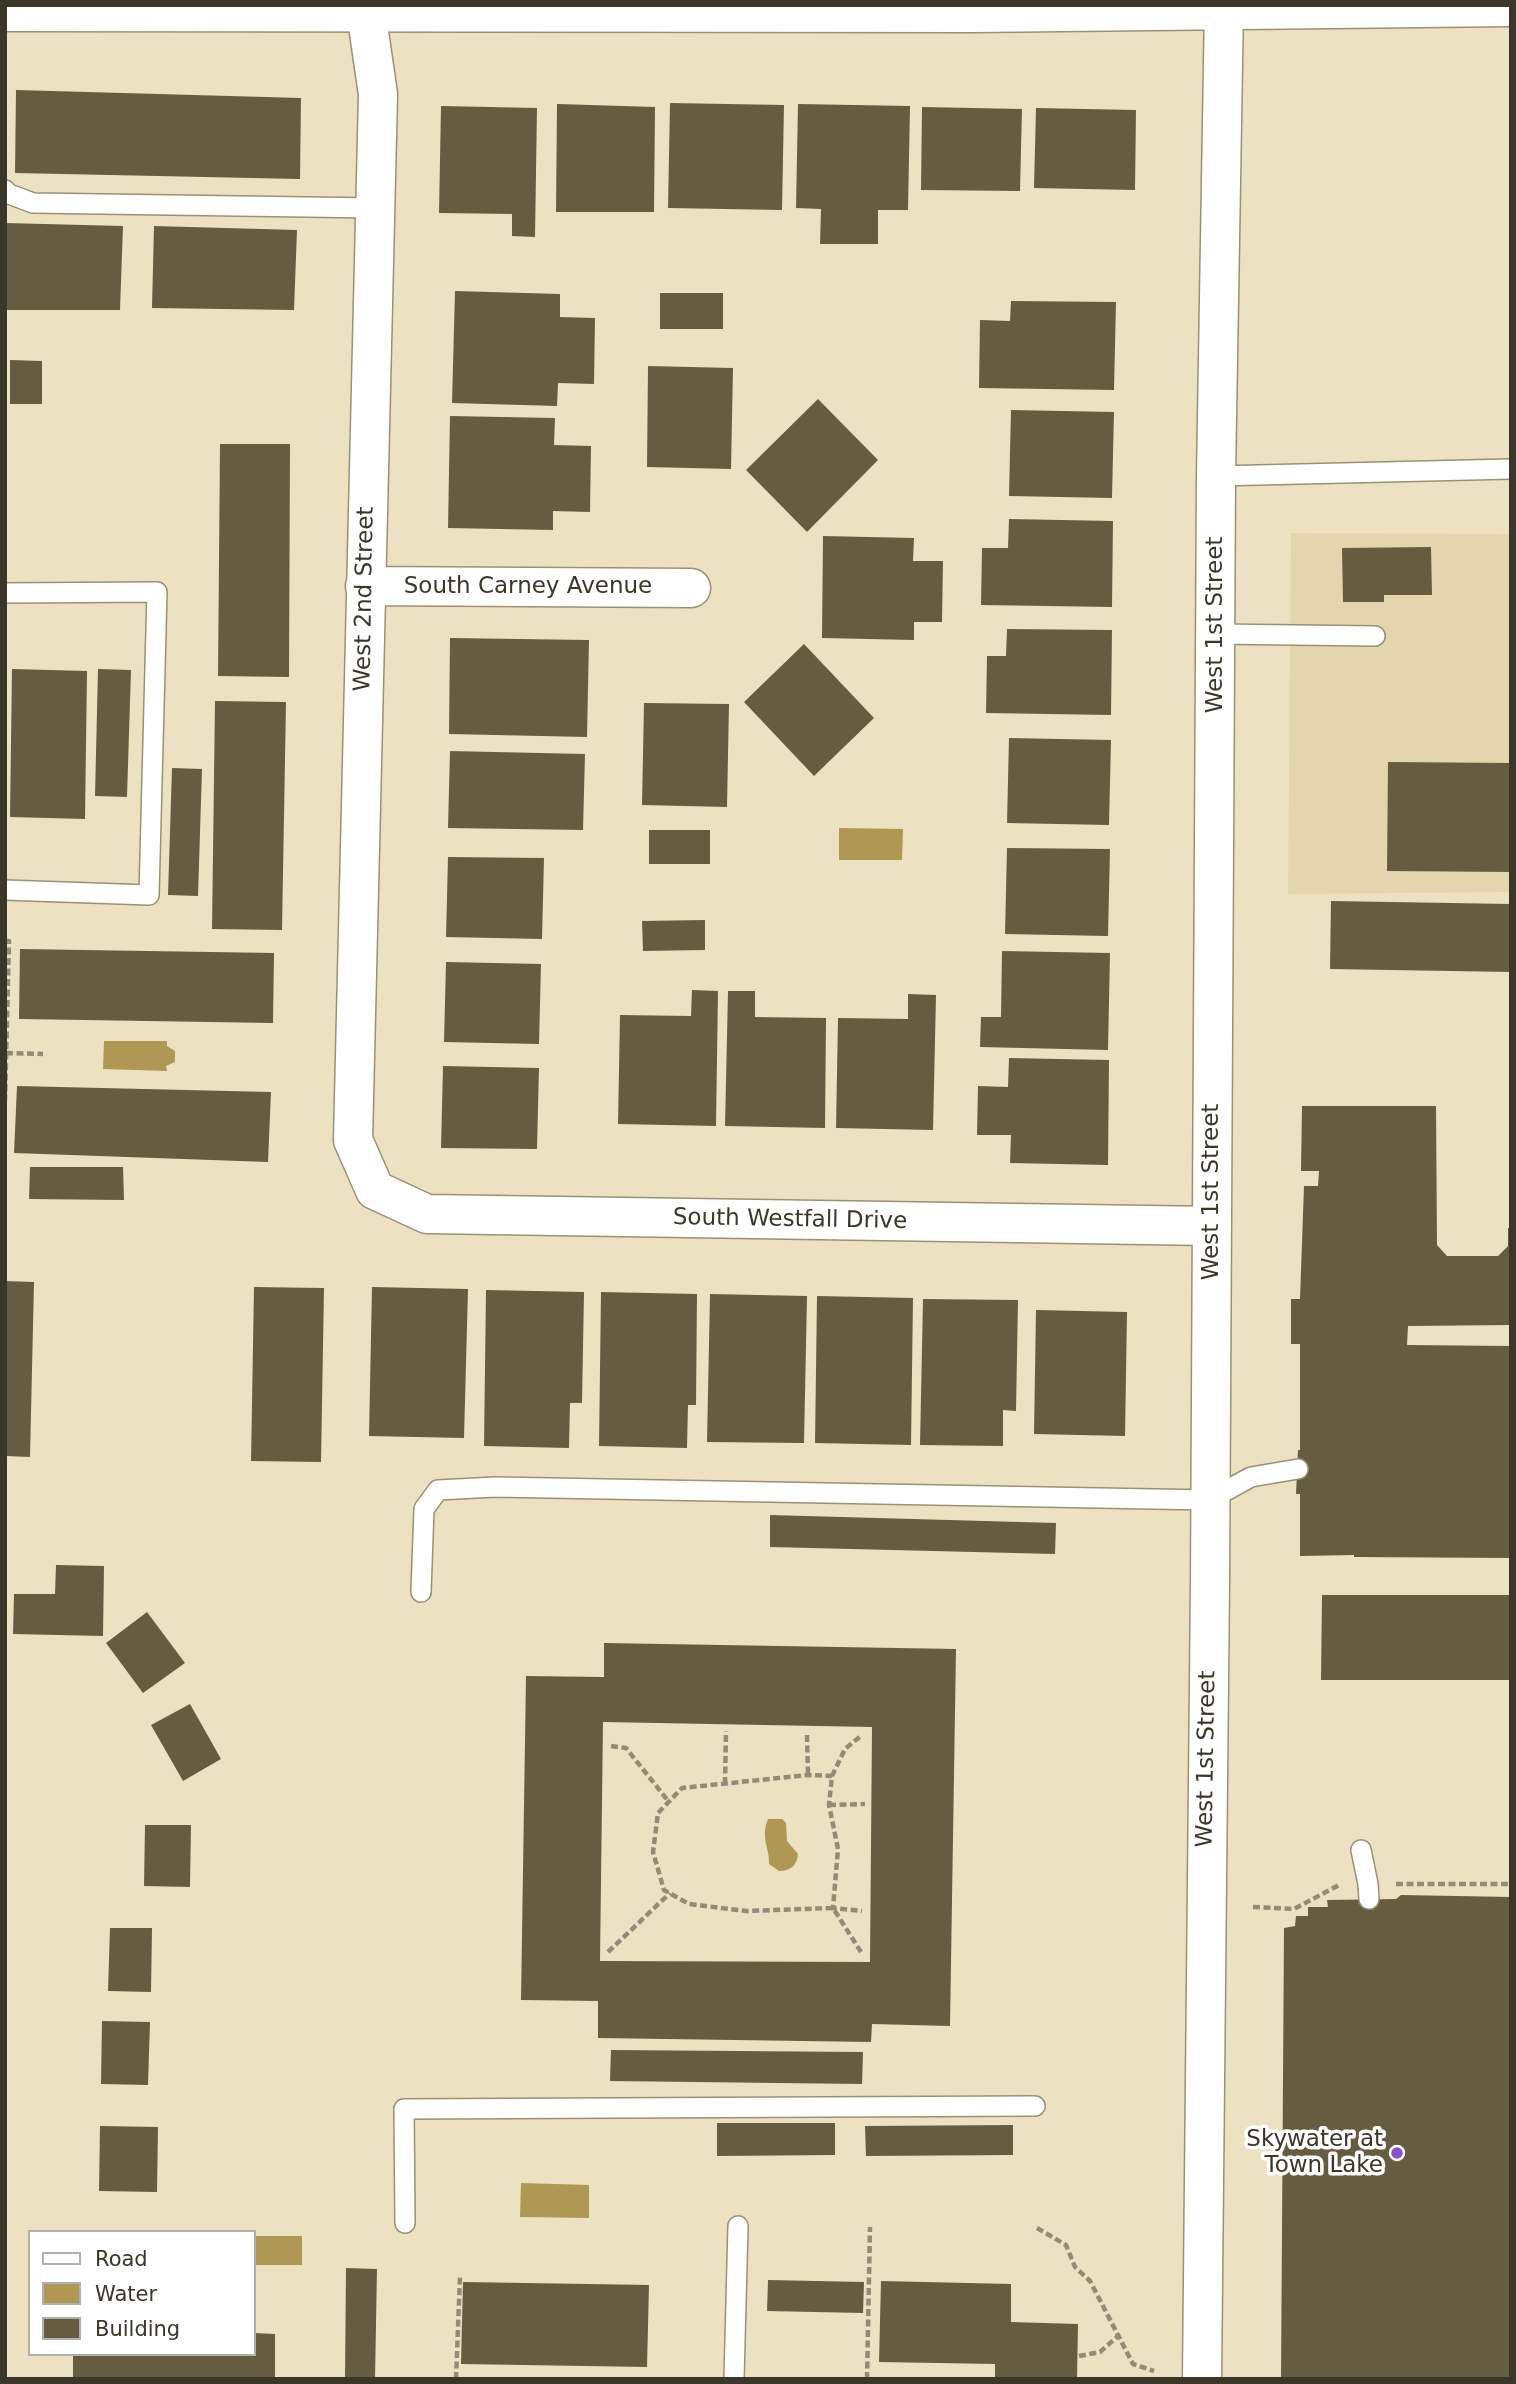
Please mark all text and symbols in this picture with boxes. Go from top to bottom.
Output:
street label: West 2nd Street [350,506,380,692]
street label: West 1st Street [1202,537,1230,713]
street label: South Carney Avenue [404,573,652,601]
street label: West 1st Street [1198,1104,1226,1280]
street label: South Westfall Drive [673,1204,907,1236]
street label: West 1st Street [1192,1670,1222,1848]
place label: Skywater at Town Lake [1246,2126,1383,2180]
marker: Skywater at Town Lake [1389,2145,1405,2161]
legend [28,2230,256,2356]
text: Road [95,2247,148,2271]
text: Water [95,2282,157,2306]
text: Building [95,2317,180,2341]

